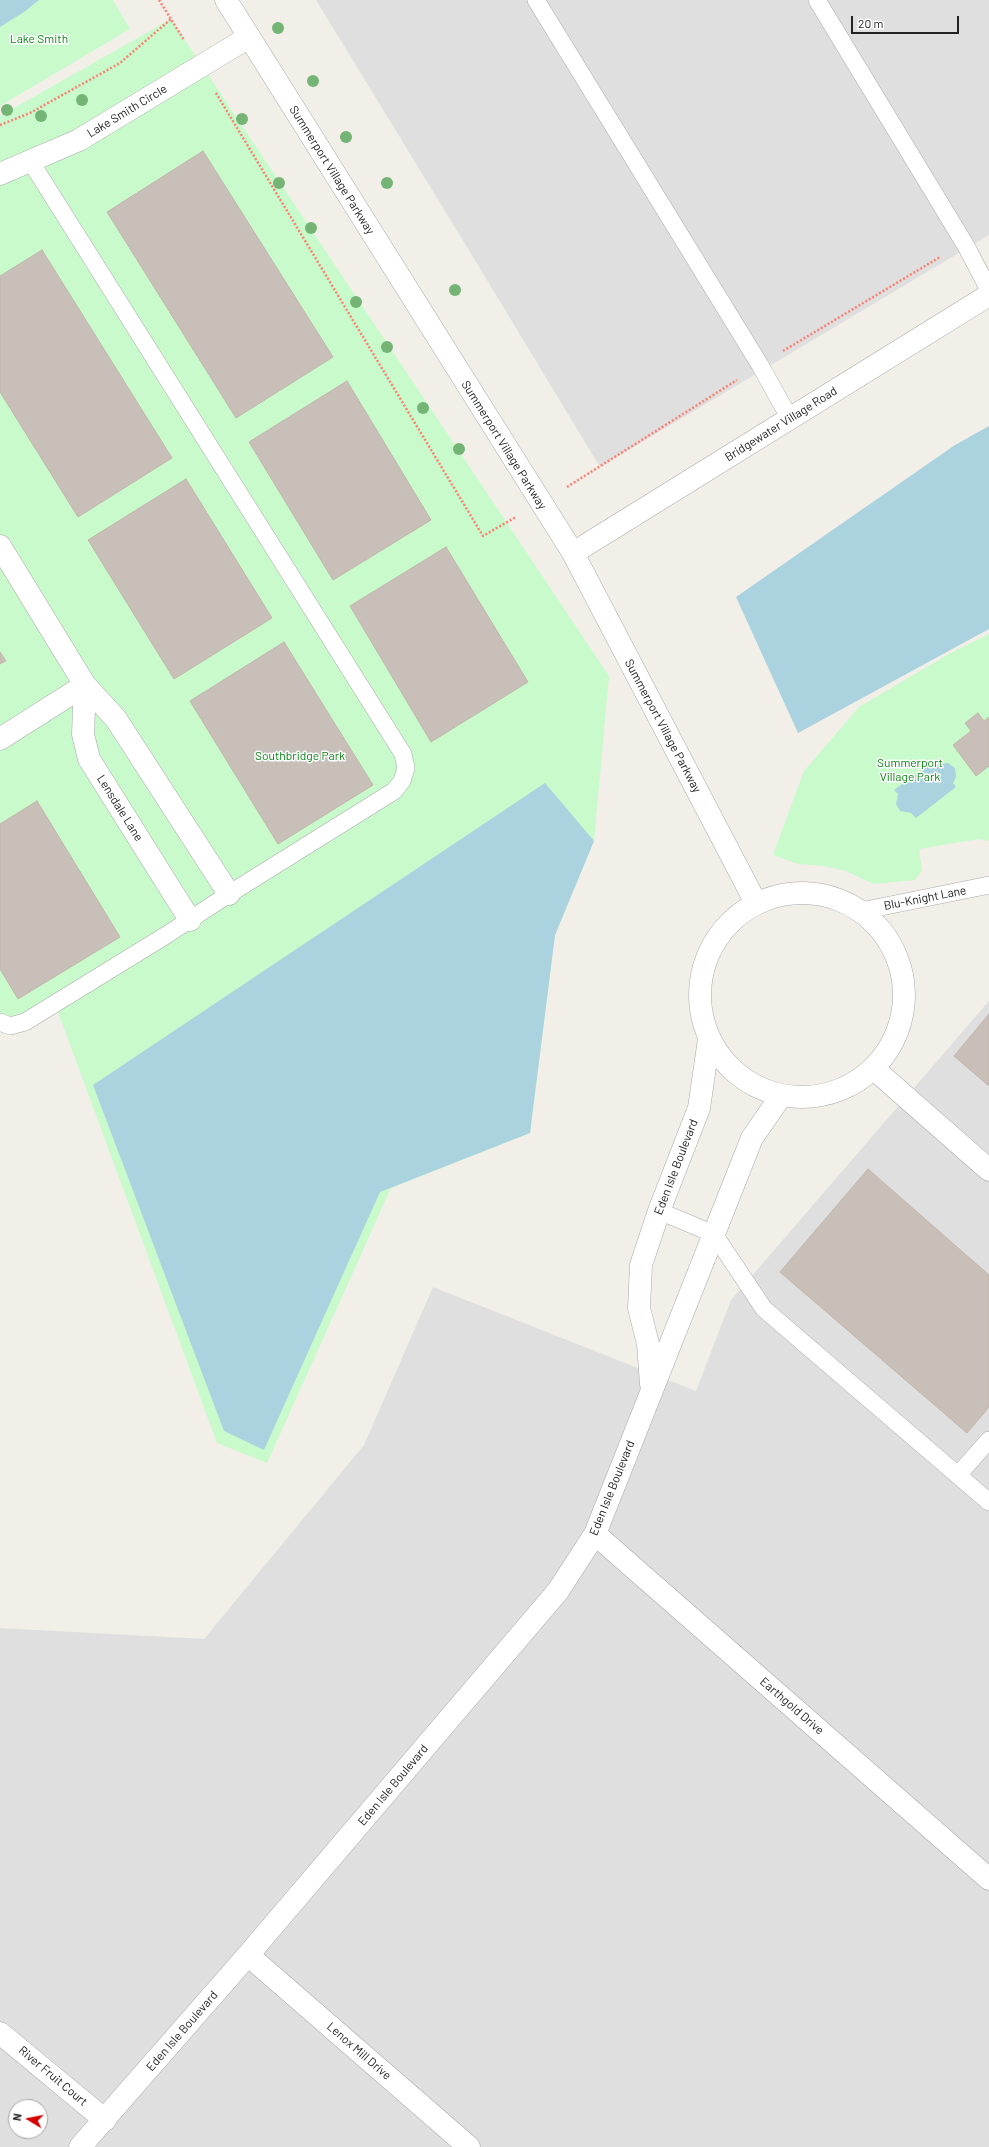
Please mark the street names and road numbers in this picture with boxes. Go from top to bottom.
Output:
street label: Lake Smith Circle [84,81,170,141]
street label: Summerport Village Parkway [286,103,378,237]
street label: Summerport Village Parkway [458,378,550,512]
street label: Bridgewater Village Road [722,384,840,464]
street label: Summerport Village Parkway [622,657,704,795]
street label: Lensdale Lane [94,772,146,844]
street label: Blu-Knight Lane [883,883,967,913]
street label: Eden Isle Boulevard [651,1117,701,1217]
street label: Eden Isle Boulevard [586,1438,638,1538]
street label: Earthgold Drive [757,1674,827,1738]
street label: Eden Isle Boulevard [355,1741,431,1829]
street label: Eden Isle Boulevard [143,1988,221,2074]
street label: Lenox Mill Drive [324,2019,394,2083]
street label: River Fruit Court [16,2043,90,2109]

